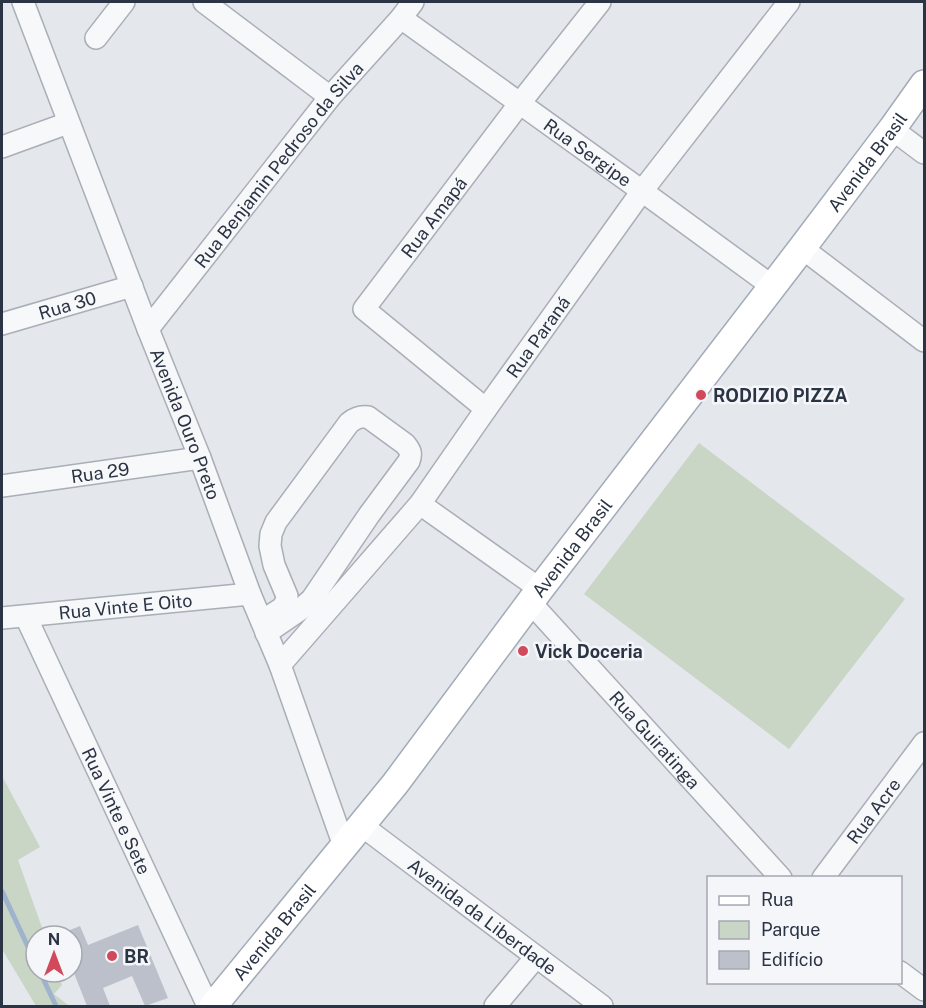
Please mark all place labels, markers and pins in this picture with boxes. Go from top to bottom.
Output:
place label: RODIZIO PIZZA [713,385,848,406]
marker: RODIZIO PIZZA [694,388,708,402]
place label: Vick Doceria [535,641,643,662]
marker: Vick Doceria [516,644,530,658]
place label: BR [124,946,149,967]
marker: BR [105,949,119,963]

